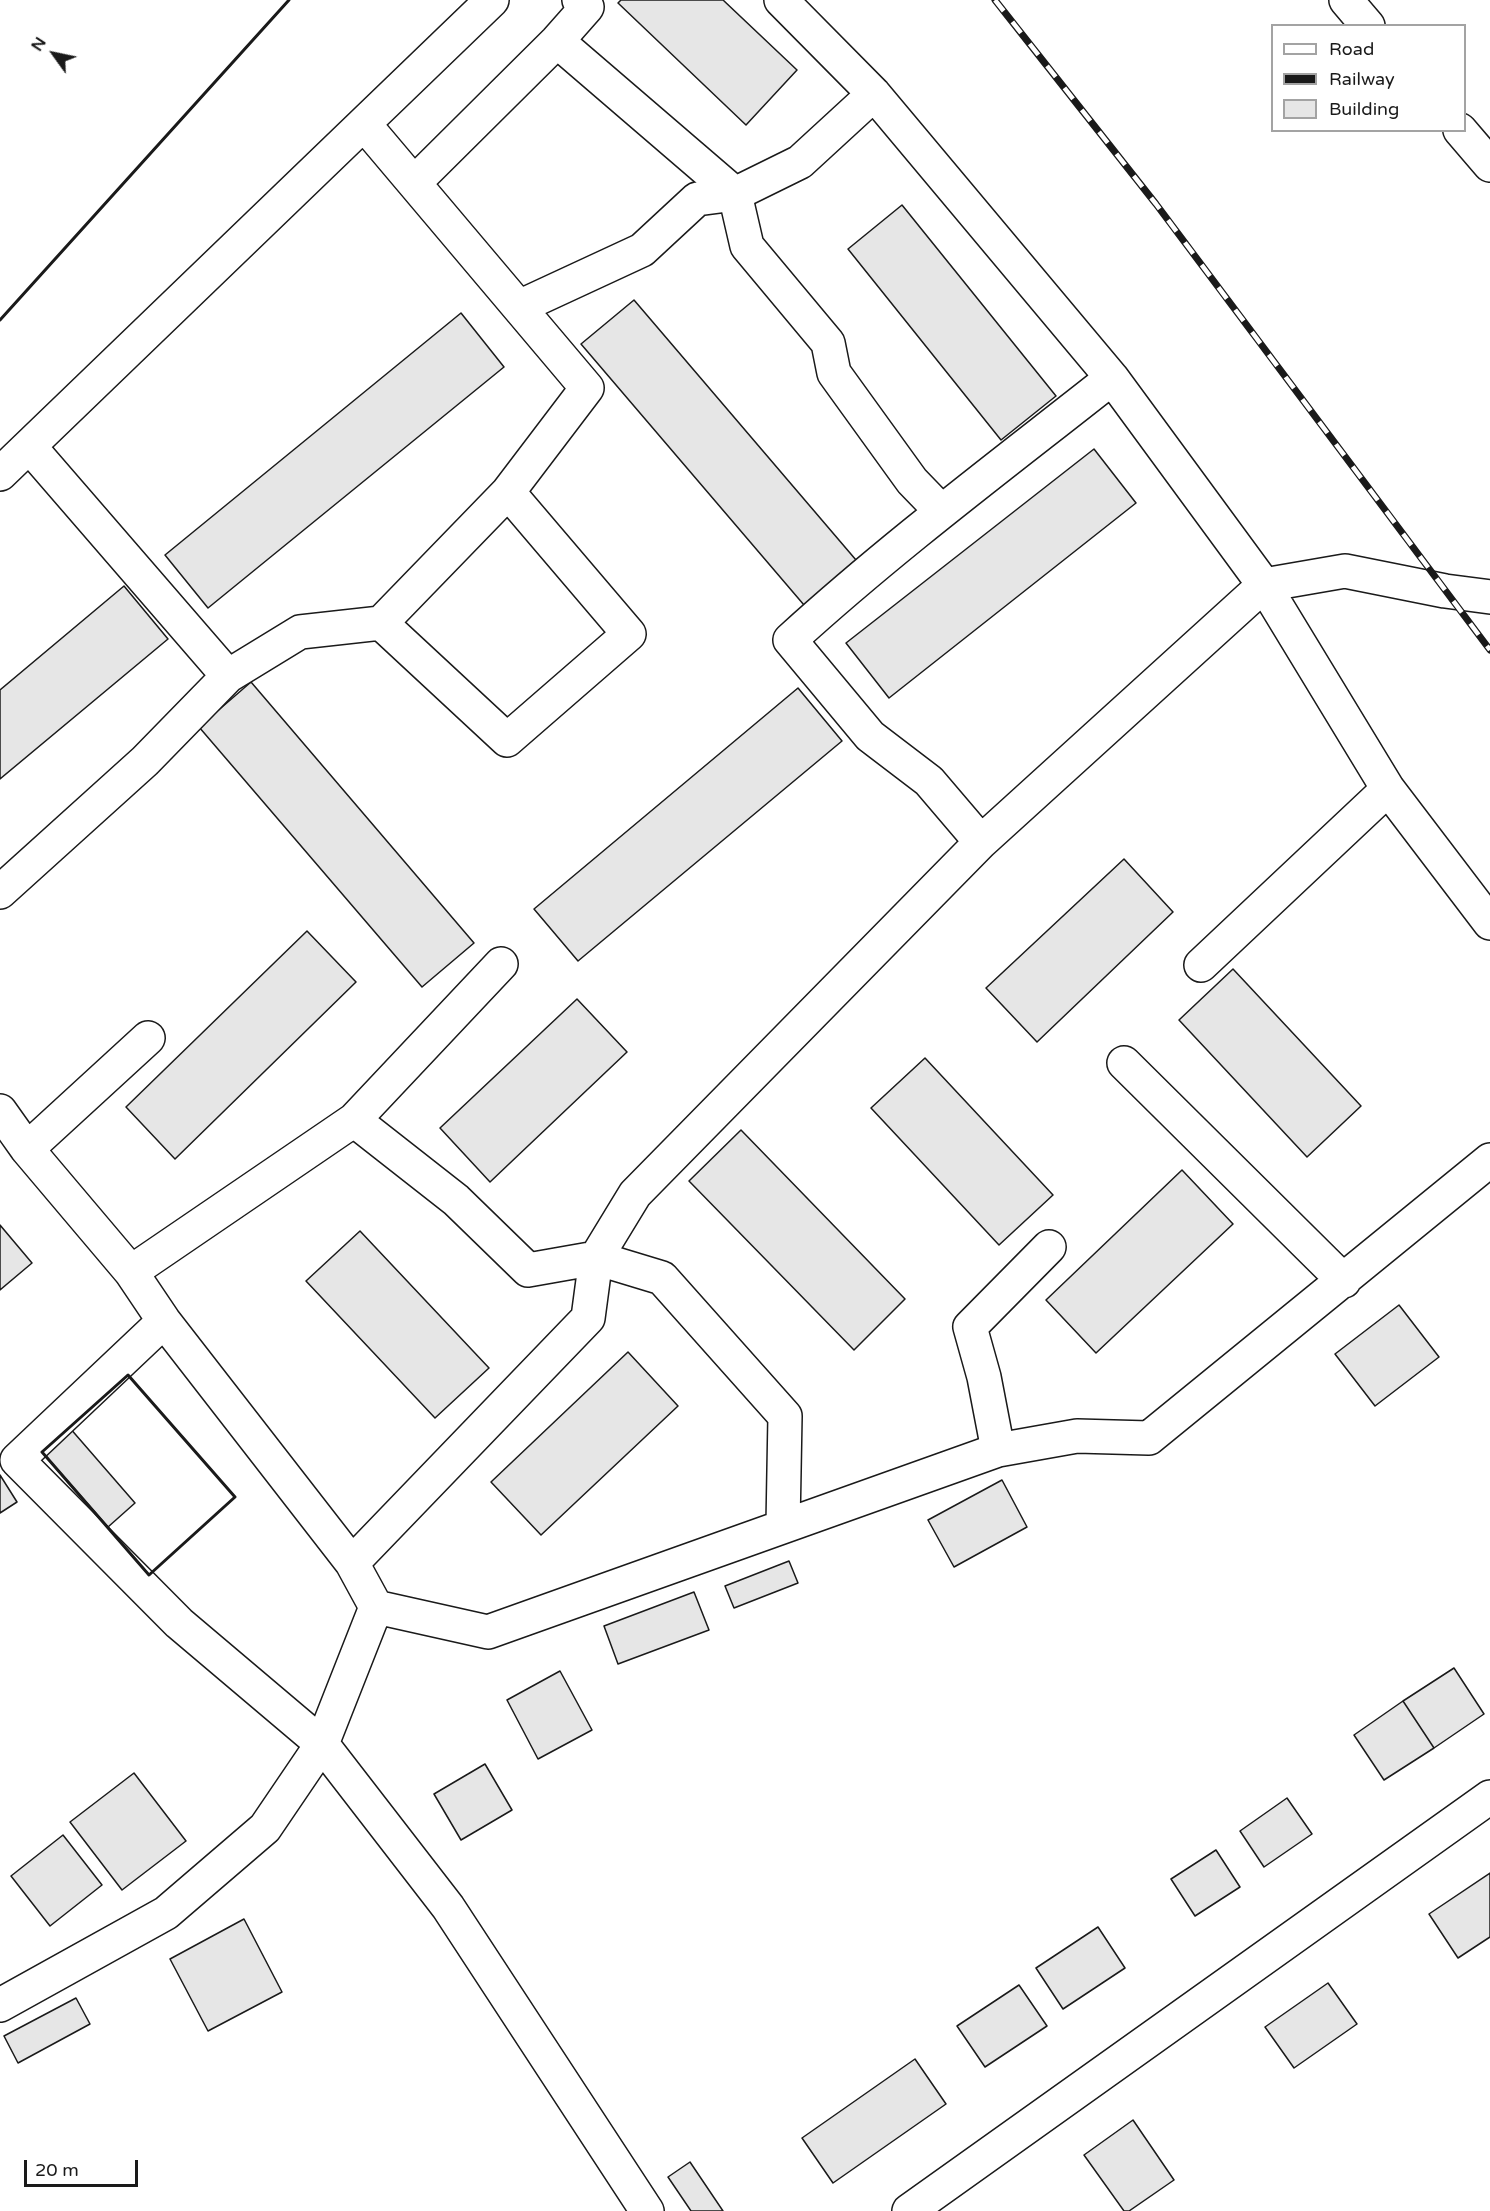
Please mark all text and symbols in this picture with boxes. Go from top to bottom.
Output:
north arrow [24,24,84,84]
legend [1271,24,1466,132]
text: N [27,33,51,55]
text: Road [1329,38,1374,60]
text: Railway [1329,68,1395,90]
text: Building [1329,98,1399,120]
scale bar [27,2148,141,2186]
text: 20 m [35,2159,79,2181]

